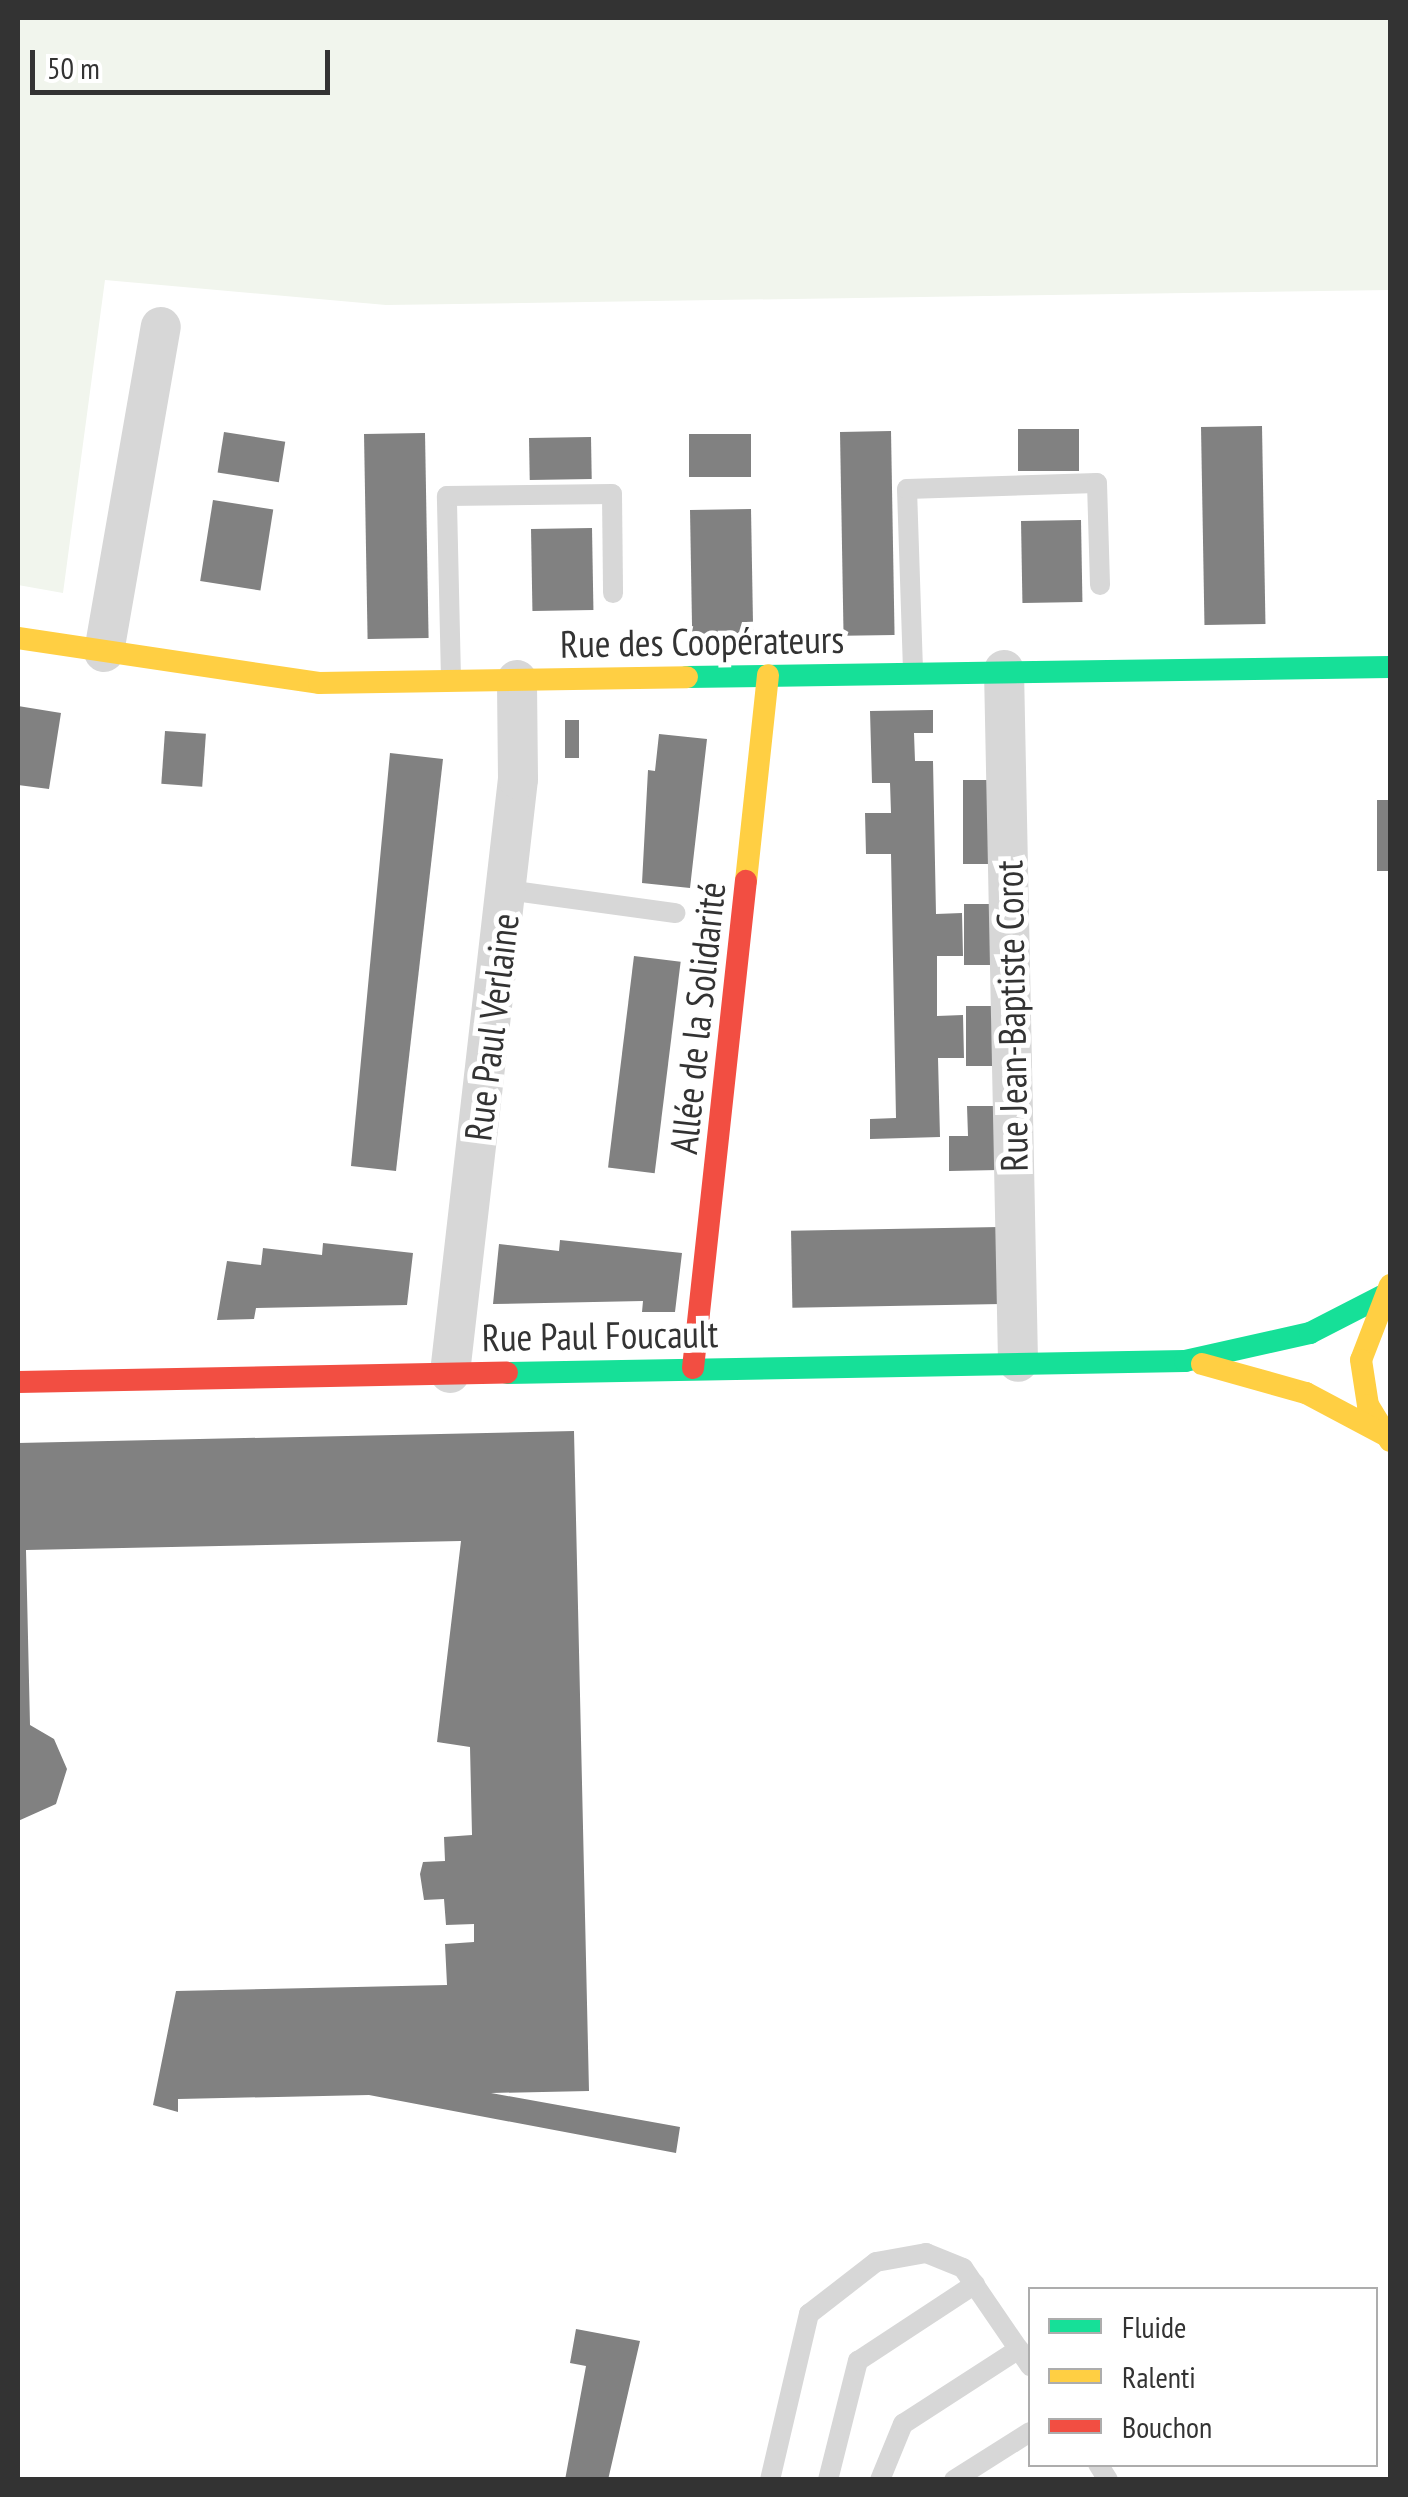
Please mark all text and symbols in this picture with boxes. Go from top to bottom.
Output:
scale bar [35,30,335,92]
text: 50 m [47,48,100,87]
street label: Rue des Coopérateurs [560,616,844,666]
street label: Rue Jean-Baptiste Corot [985,860,1037,1172]
street label: Allée de la Solidarité [660,880,734,1156]
street label: Rue Paul Verlaine [454,910,528,1144]
street label: Rue Paul Foucault [481,1310,719,1360]
legend [1028,2287,1378,2467]
text: Fluide [1122,2307,1186,2346]
text: Ralenti [1122,2357,1196,2396]
text: Bouchon [1122,2407,1212,2446]

